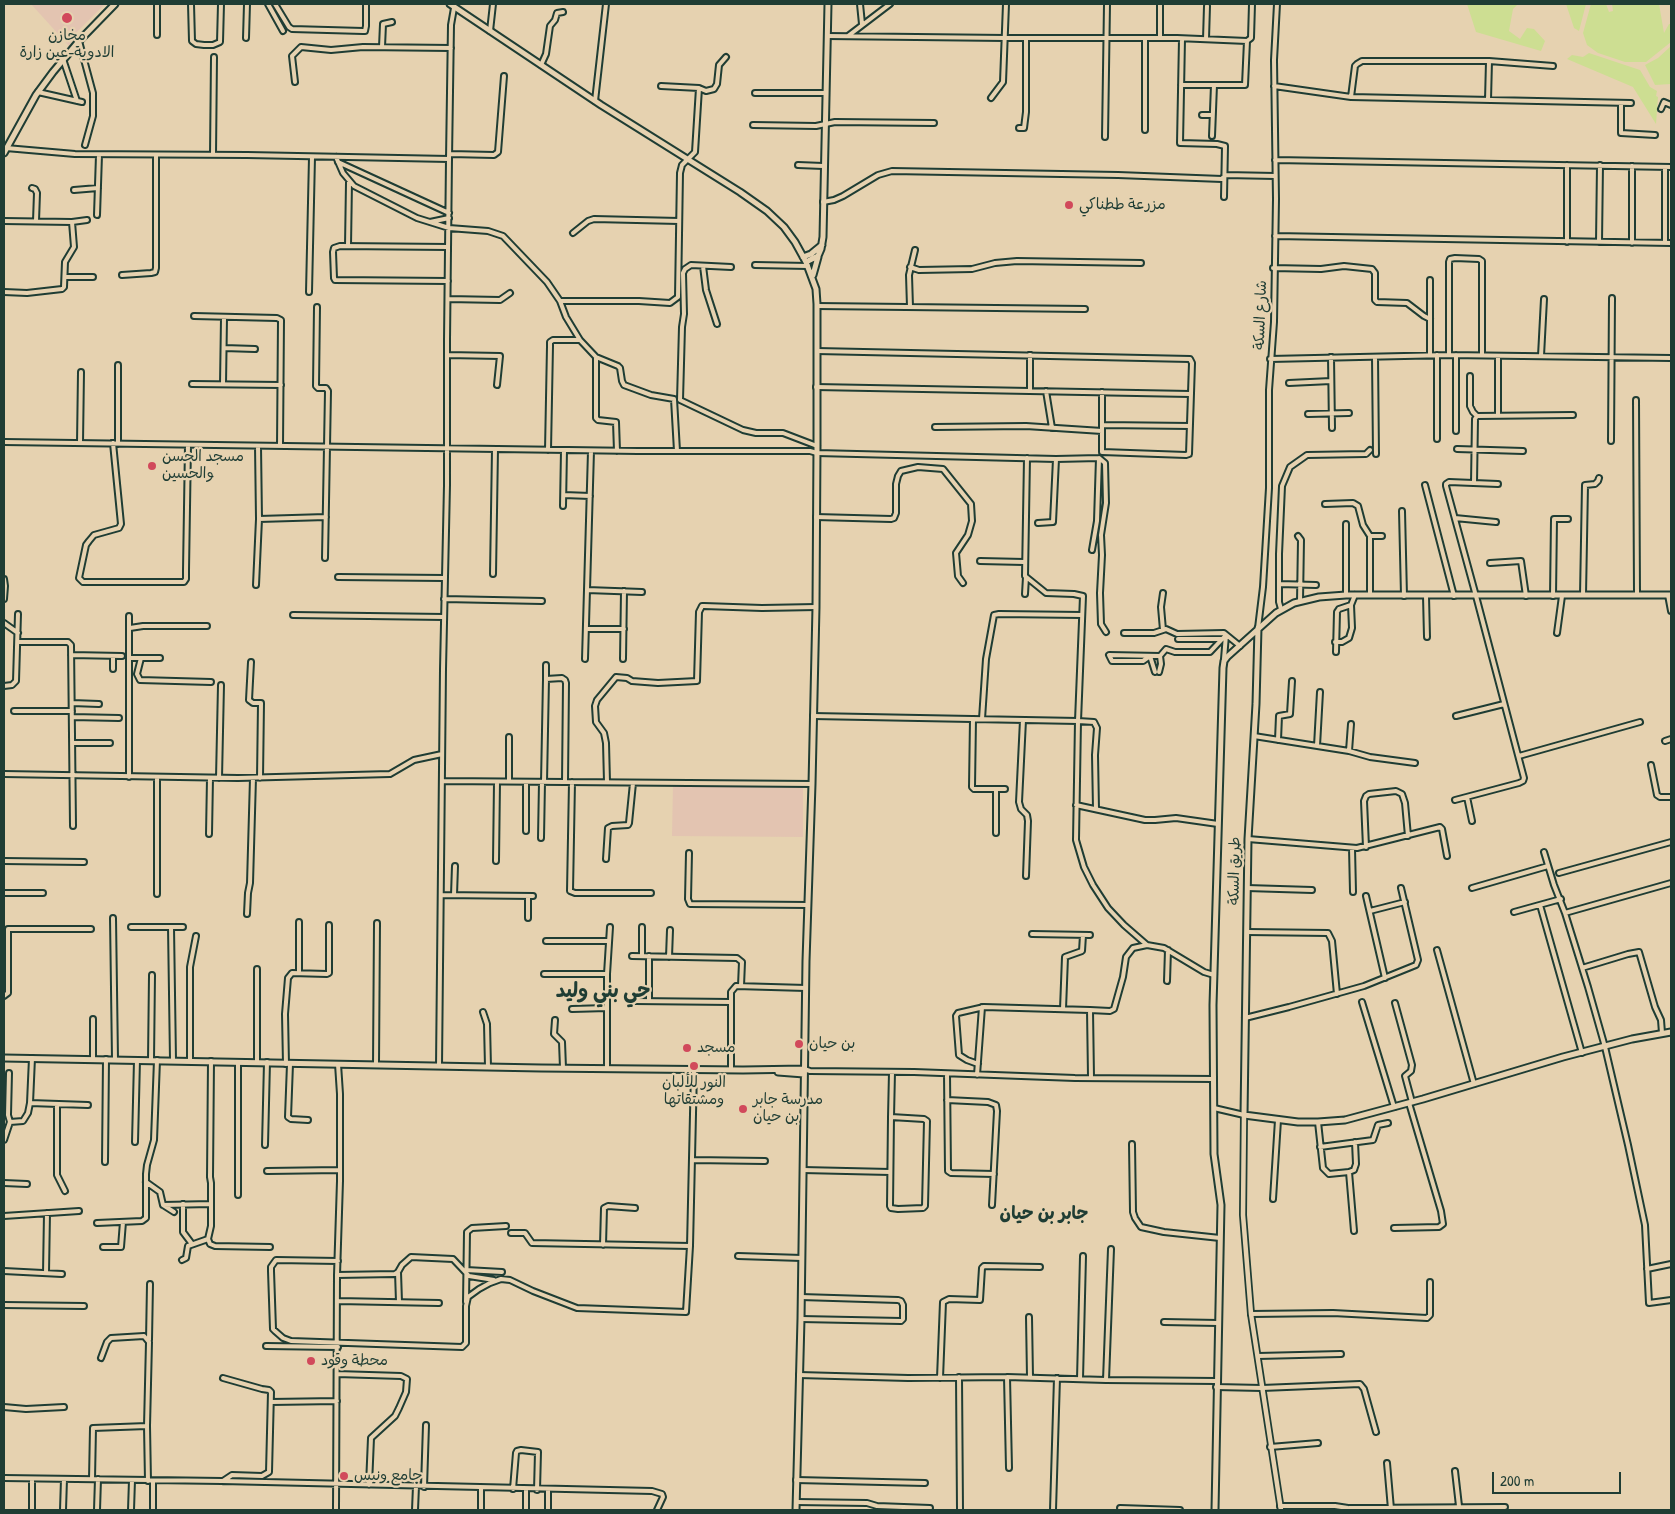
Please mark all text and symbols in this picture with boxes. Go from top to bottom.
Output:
marker: مخازن الادوية-عين زارة [60,11,74,25]
place label: مخازن الادوية-عين زارة [20,27,114,62]
place label: مزرعة ططناكي [1079,196,1166,214]
marker: مزرعة ططناكي [1063,199,1075,211]
street label: شارع السكة [1251,280,1271,350]
place label: مسجد الحسن والحسين [162,448,244,483]
marker: مسجد الحسن والحسين [146,460,158,472]
street label: طريق السكة [1225,837,1245,905]
district label: حي بني وليد [556,980,650,1004]
place label: بن حيان [809,1035,855,1053]
marker: بن حيان [793,1038,805,1050]
place label: مسجد [697,1039,736,1057]
marker: مسجد [681,1042,693,1054]
marker: النور للألبان ومشتقاتها [688,1060,700,1072]
place label: النور للألبان ومشتقاتها [662,1074,726,1109]
place label: مدرسة جابر بن حيان [753,1091,823,1126]
marker: مدرسة جابر بن حيان [737,1103,749,1115]
district label: جابر بن حيان [1000,1203,1088,1225]
place label: محطة وقود [321,1352,388,1370]
marker: محطة وقود [305,1355,317,1367]
scale bar [1495,1462,1624,1494]
place label: جامع ونيس [354,1467,423,1485]
marker: جامع ونيس [338,1470,350,1482]
text: 200 m [1500,1470,1534,1491]

